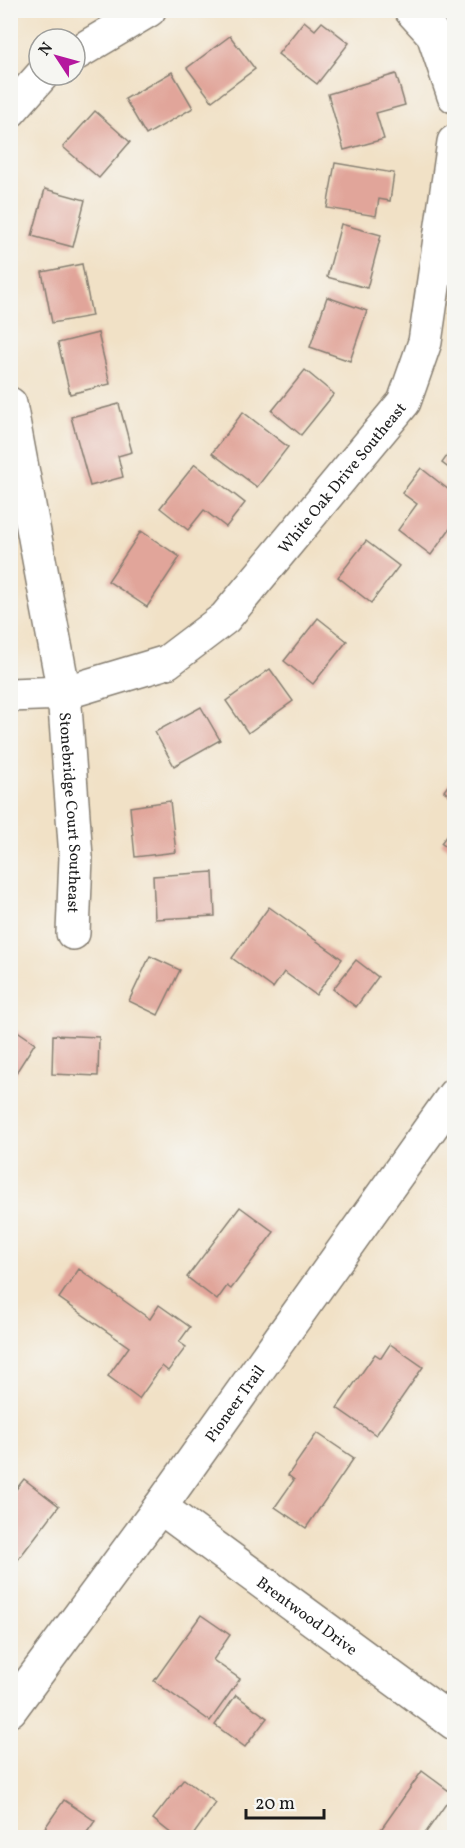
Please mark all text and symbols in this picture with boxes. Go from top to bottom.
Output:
north arrow [27,27,87,87]
text: N [34,38,59,61]
street label: White Oak Drive Southeast [274,398,412,559]
street label: Stonebridge Court Southeast [52,712,85,914]
street label: Pioneer Trail [201,1361,271,1447]
street label: Brentwood Drive [251,1573,361,1661]
scale bar [246,1782,324,1820]
text: 20 m [255,1792,295,1817]

